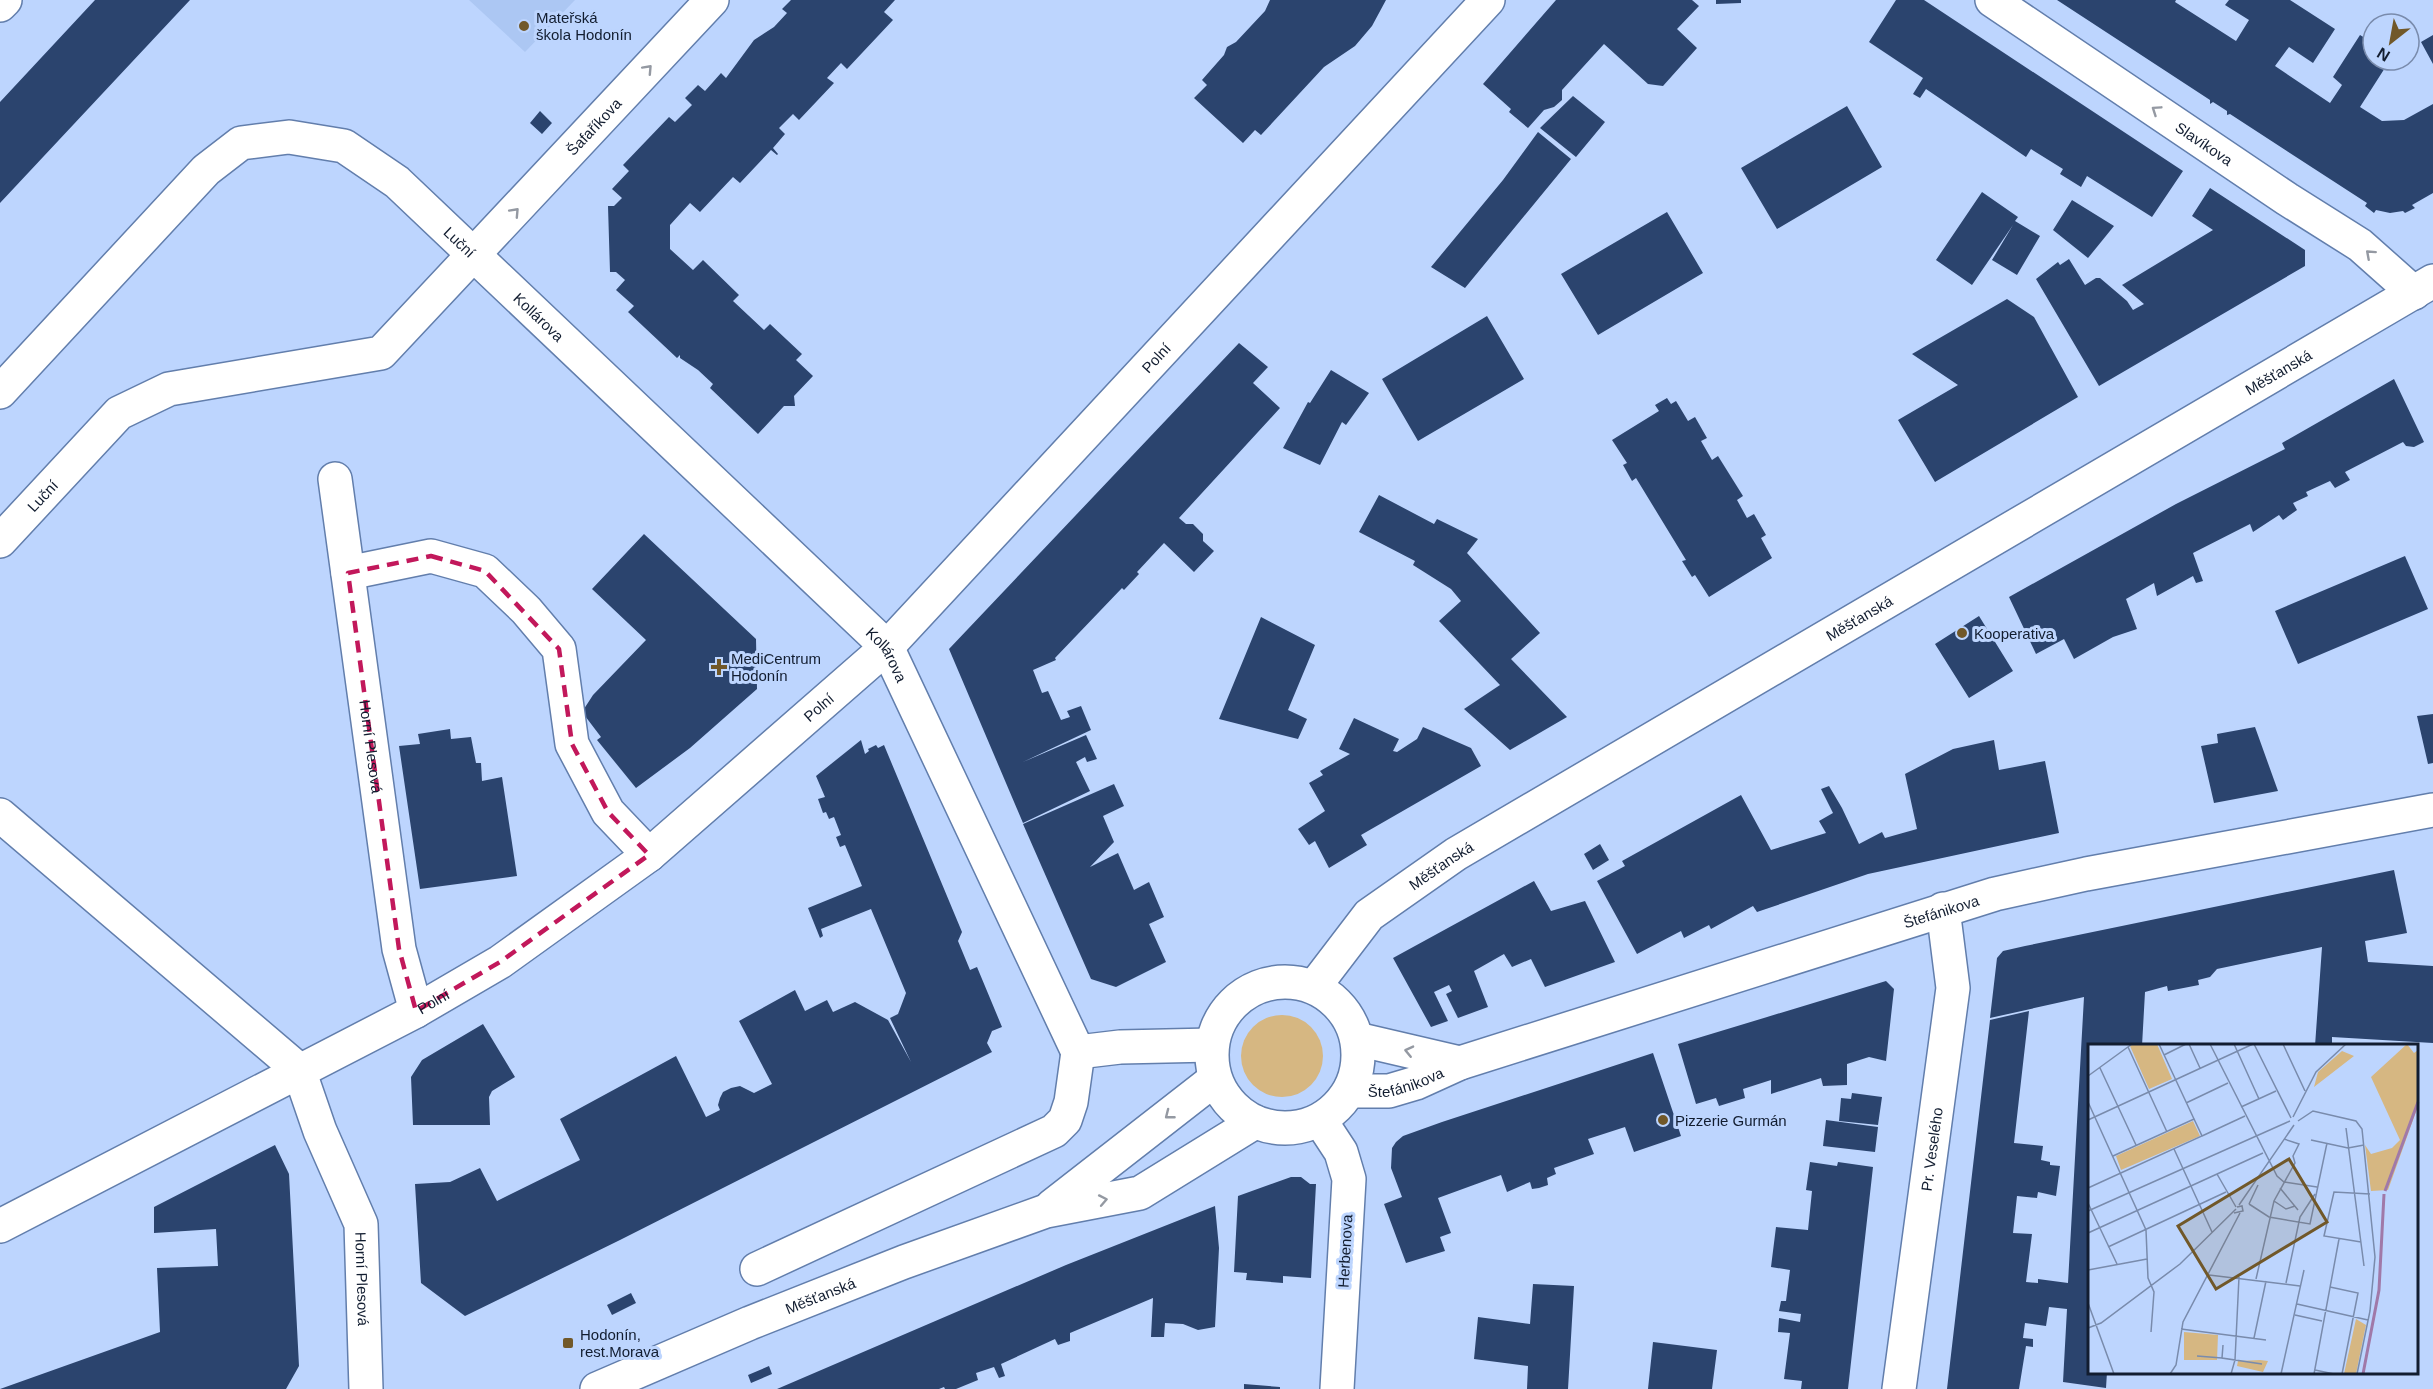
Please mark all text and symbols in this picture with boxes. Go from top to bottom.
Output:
place label: Mateřská škola Hodonín [536,9,632,43]
north arrow [2361,12,2421,72]
marker: Mateřská škola Hodonín [517,19,531,33]
text: N [2374,44,2393,65]
one-way arrow [641,65,652,76]
street label: Šafaříkova [563,94,625,158]
one-way arrow [2151,107,2162,118]
street label: Slavíkova [2173,118,2236,169]
one-way arrow [508,208,519,218]
street label: Luční [441,223,480,261]
one-way arrow [2366,250,2377,261]
street label: Kollárova [510,289,568,345]
street label: Polní [1138,339,1174,376]
street label: Měšťanská [2242,345,2315,398]
street label: Luční [23,476,61,515]
street label: Měšťanská [1823,591,1896,644]
street label: Kollárova [863,624,911,685]
place label: Kooperativa [1974,625,2055,642]
marker: Kooperativa [1955,626,1969,640]
place label: MediCentrum Hodonín [731,650,821,684]
marker: MediCentrum Hodonín [712,660,726,674]
street label: Polní [800,689,838,725]
street label: Horní Plesová [357,699,386,795]
street label: Měšťanská [1405,837,1477,893]
street label: Štefánikova [1901,891,1982,931]
street label: Polní [414,985,453,1017]
inset map [2088,1044,2418,1374]
one-way arrow [1404,1045,1414,1058]
street label: Štefánikova [1368,1063,1447,1100]
street label: Pr. Veselého [1917,1106,1945,1192]
one-way arrow [1165,1108,1176,1119]
place label: Pizzerie Gurmán [1675,1112,1787,1129]
marker: Pizzerie Gurmán [1656,1113,1670,1127]
one-way arrow [1098,1194,1108,1207]
street label: Herbenova [1335,1213,1355,1288]
street label: Horní Plesová [353,1231,373,1327]
street label: Měšťanská [783,1273,858,1317]
place label: Hodonín, rest.Morava [580,1326,660,1360]
marker: Hodonín, rest.Morava [561,1336,575,1350]

